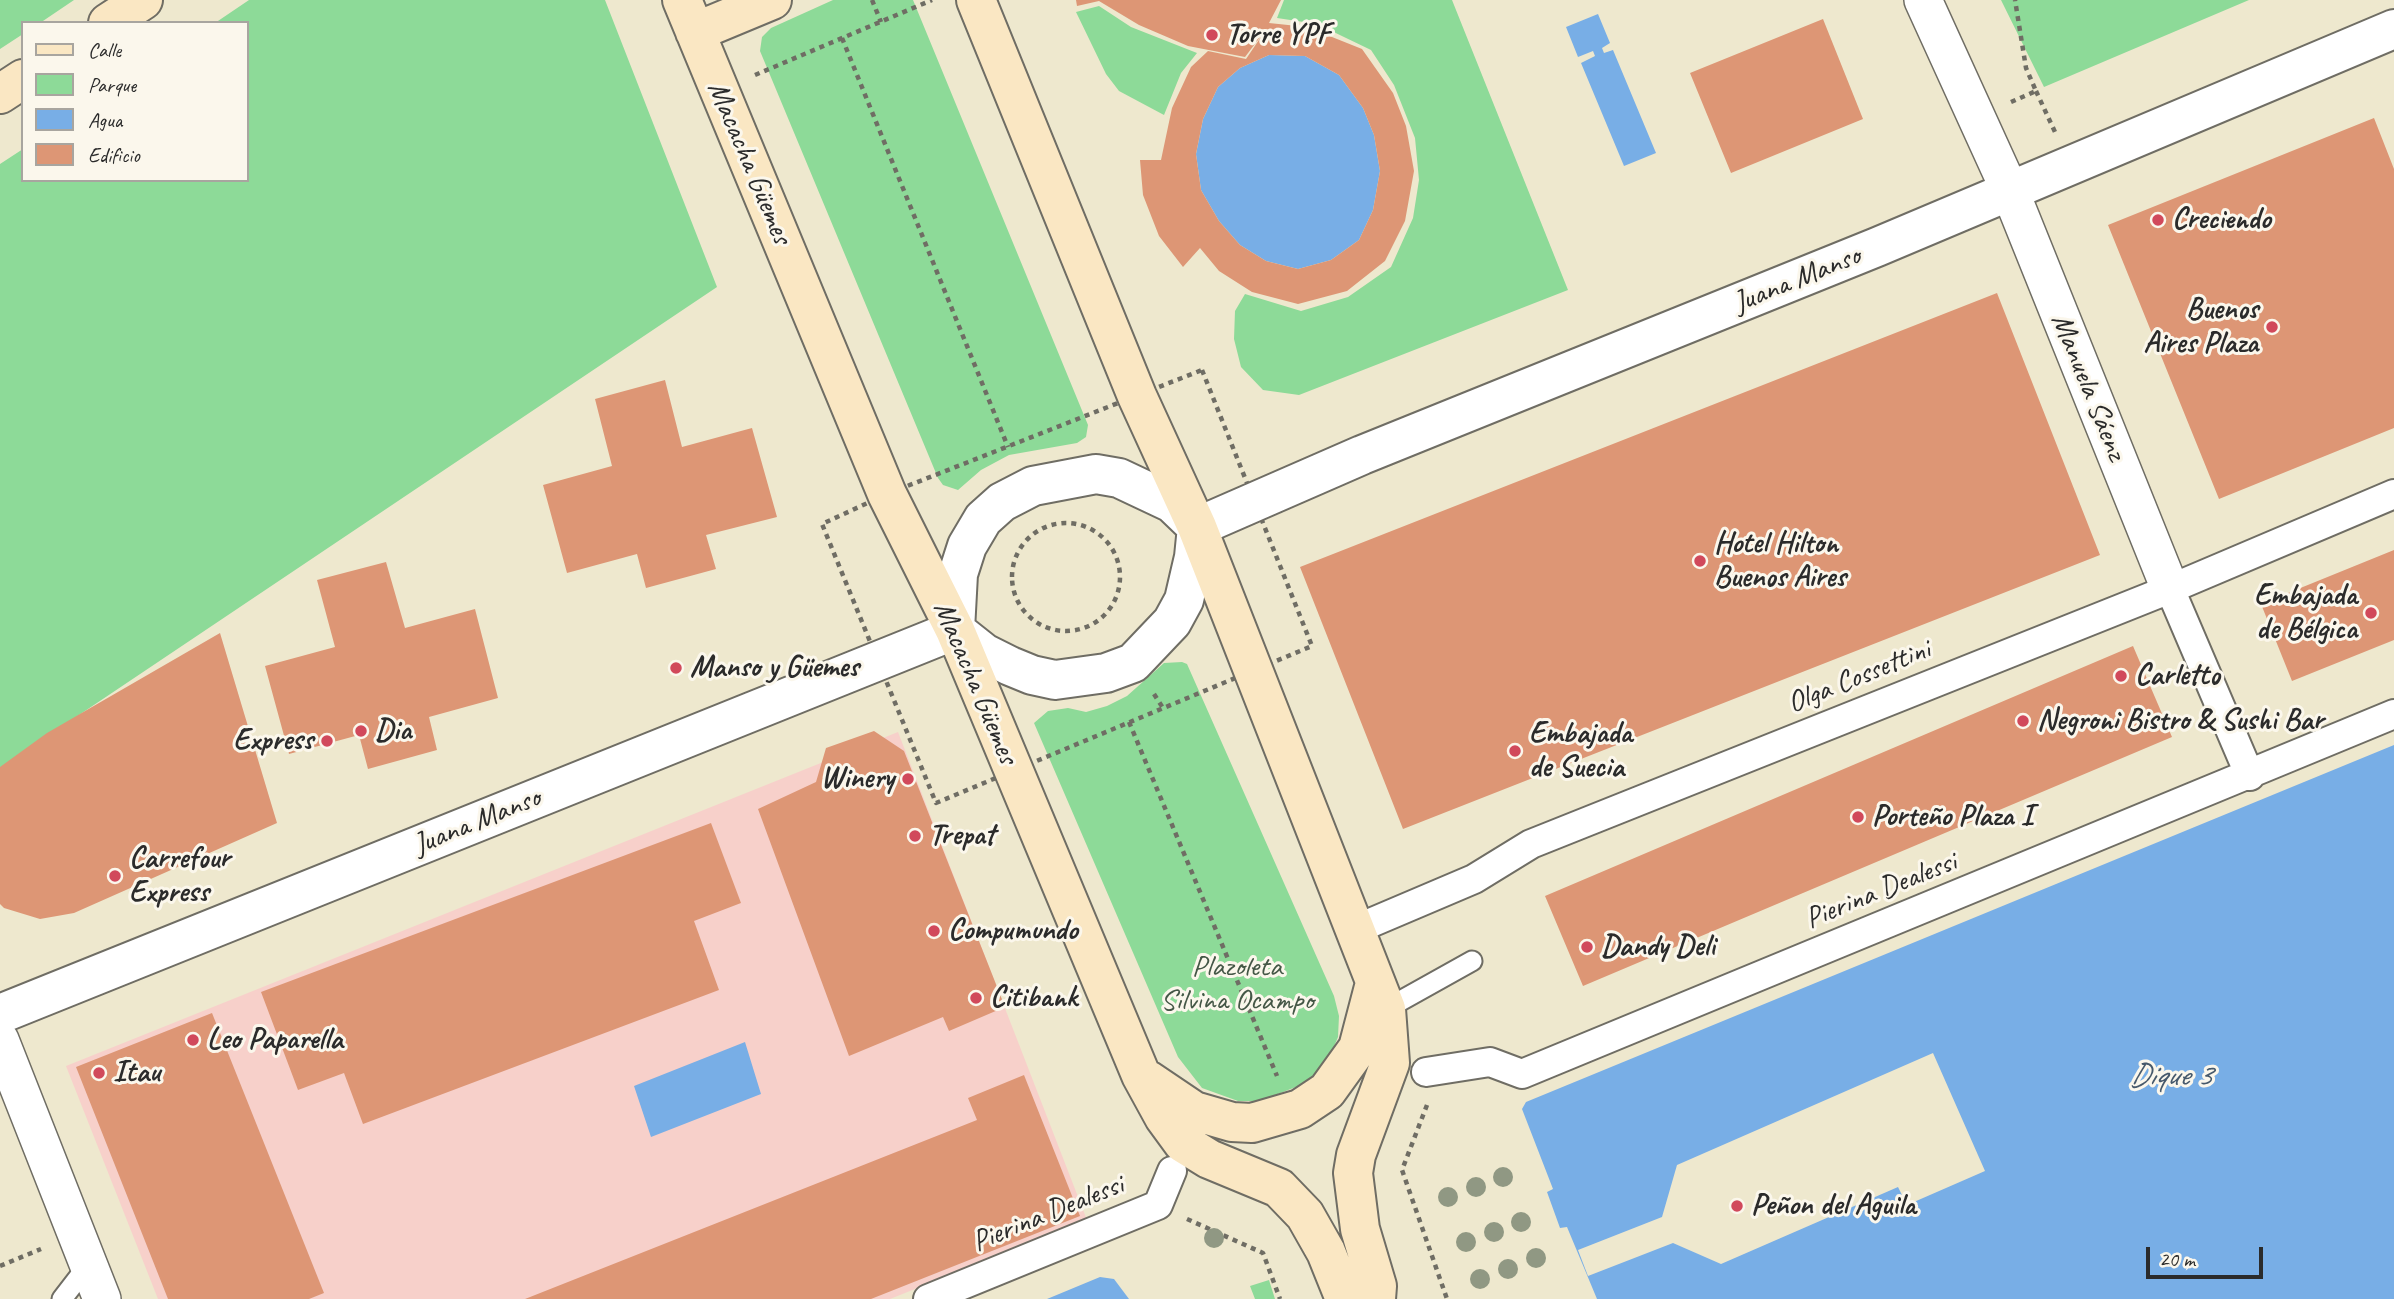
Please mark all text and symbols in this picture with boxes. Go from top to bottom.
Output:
place label: Torre YPF [1226,17,1330,53]
legend [21,21,248,182]
marker: Torre YPF [1204,27,1220,43]
text: Calle [88,37,121,63]
text: Parque [88,72,136,98]
street label: Macacha Güemes [699,76,799,250]
text: Agua [88,107,122,133]
text: Edificio [88,142,140,168]
place label: Creciendo [2172,202,2271,238]
marker: Creciendo [2150,212,2166,228]
street label: Juana Manso [1728,238,1866,322]
place label: Buenos Aires Plaza [2143,292,2258,362]
street label: Manuela Sáenz [2042,308,2134,466]
marker: Buenos Aires Plaza [2264,319,2280,335]
place label: Hotel Hilton Buenos Aires [1714,526,1846,596]
marker: Hotel Hilton Buenos Aires [1692,553,1708,569]
place label: Embajada de Bélgica [2254,578,2357,648]
street label: Macacha Güemes [925,596,1025,770]
marker: Embajada de Bélgica [2363,605,2379,621]
street label: Olga Cossettini [1782,632,1936,722]
place label: Manso y Güemes [690,650,859,686]
place label: Carletto [2135,658,2220,694]
marker: Manso y Güemes [668,660,684,676]
marker: Carletto [2113,668,2129,684]
place label: Negroni Bistro & Sushi Bar [2037,703,2324,739]
place label: Dia [375,713,411,749]
marker: Negroni Bistro & Sushi Bar [2015,713,2031,729]
place label: Embajada de Suecia [1529,716,1632,786]
place label: Express [233,723,313,759]
marker: Dia [353,723,369,739]
marker: Express [319,733,335,749]
marker: Embajada de Suecia [1507,743,1523,759]
place label: Winery [821,761,894,797]
marker: Winery [900,771,916,787]
street label: Juana Manso [408,780,546,864]
place label: Porteño Plaza I [1872,799,2033,835]
marker: Porteño Plaza I [1850,809,1866,825]
place label: Trepat [929,818,995,854]
marker: Trepat [907,828,923,844]
place label: Carrefour Express [129,841,230,911]
street label: Pierina Dealessi [1800,844,1962,938]
marker: Carrefour Express [107,868,123,884]
place label: Compumundo [948,913,1078,949]
marker: Compumundo [926,923,942,939]
place label: Dandy Deli [1601,929,1715,965]
marker: Dandy Deli [1579,939,1595,955]
park label: Plazoleta Silvina Ocampo [1160,949,1314,1020]
place label: Citibank [990,980,1077,1016]
marker: Citibank [968,990,984,1006]
place label: Leo Paparella [207,1022,343,1058]
marker: Leo Paparella [185,1032,201,1048]
place label: Itau [113,1055,160,1091]
water label: Dique 3 [2129,1058,2211,1096]
marker: Itau [91,1065,107,1081]
street label: Pierina Dealessi [967,1167,1129,1261]
place label: Peñon del Aguila [1751,1188,1916,1224]
marker: Peñon del Aguila [1729,1198,1745,1214]
scale bar [2149,1232,2266,1276]
text: 20 m [2159,1246,2195,1272]

